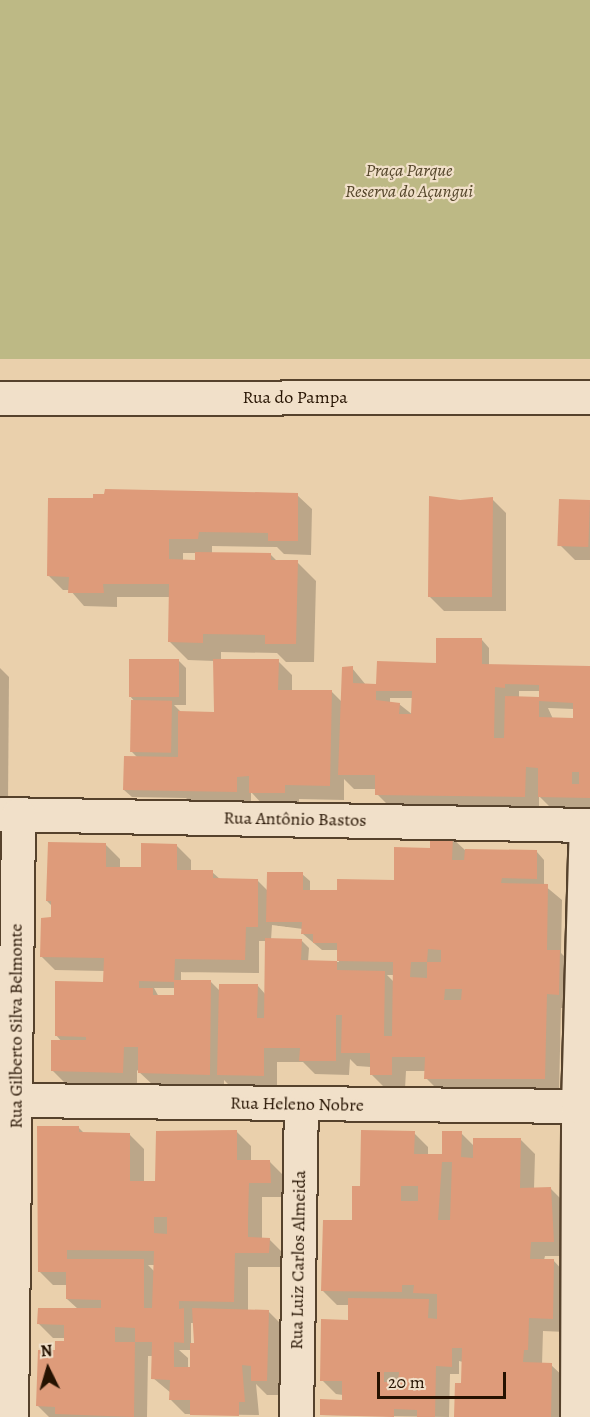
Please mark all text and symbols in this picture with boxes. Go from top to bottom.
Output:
park label: Praça Parque Reserva do Açungui [345,160,473,202]
street label: Rua do Pampa [242,386,348,408]
street label: Rua Antônio Bastos [223,807,367,831]
street label: Rua Gilberto Silva Belmonte [5,923,27,1129]
street label: Rua Heleno Nobre [230,1092,364,1116]
street label: Rua Luiz Carlos Almeida [286,1170,310,1350]
north arrow [18,1339,78,1399]
text: N [40,1340,53,1363]
scale bar [380,1360,509,1398]
text: 20 m [388,1370,425,1394]

